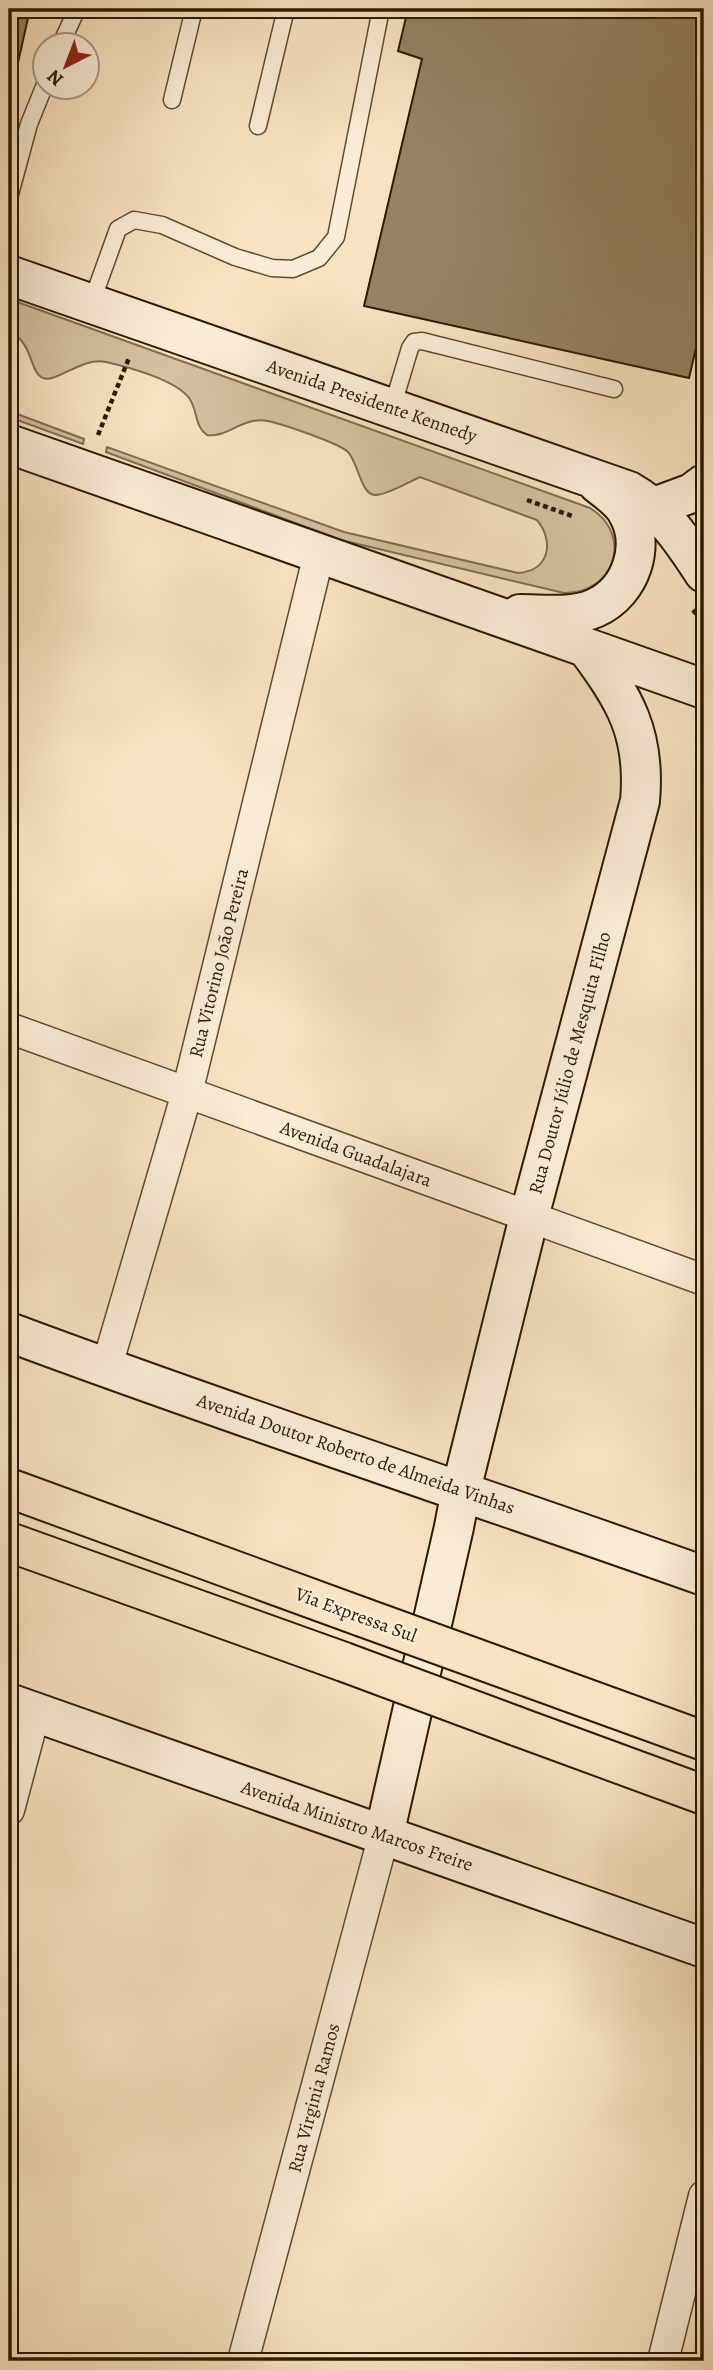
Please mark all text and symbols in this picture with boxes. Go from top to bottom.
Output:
north arrow [32,32,102,102]
text: N [41,63,69,92]
street label: Avenida Presidente Kennedy [263,353,481,449]
street label: Rua Vitorino João Pereira [183,866,255,1060]
street label: Rua Doutor Júlio de Mesquita Filho [522,929,618,1197]
street label: Avenida Guadalajara [276,1114,436,1194]
street label: Avenida Doutor Roberto de Almeida Vinhas [193,1387,519,1521]
street label: Via Expressa Sul [291,1581,421,1649]
street label: Avenida Ministro Marcos Freire [237,1774,476,1878]
street label: Rua Virginia Ramos [282,2020,346,2176]

